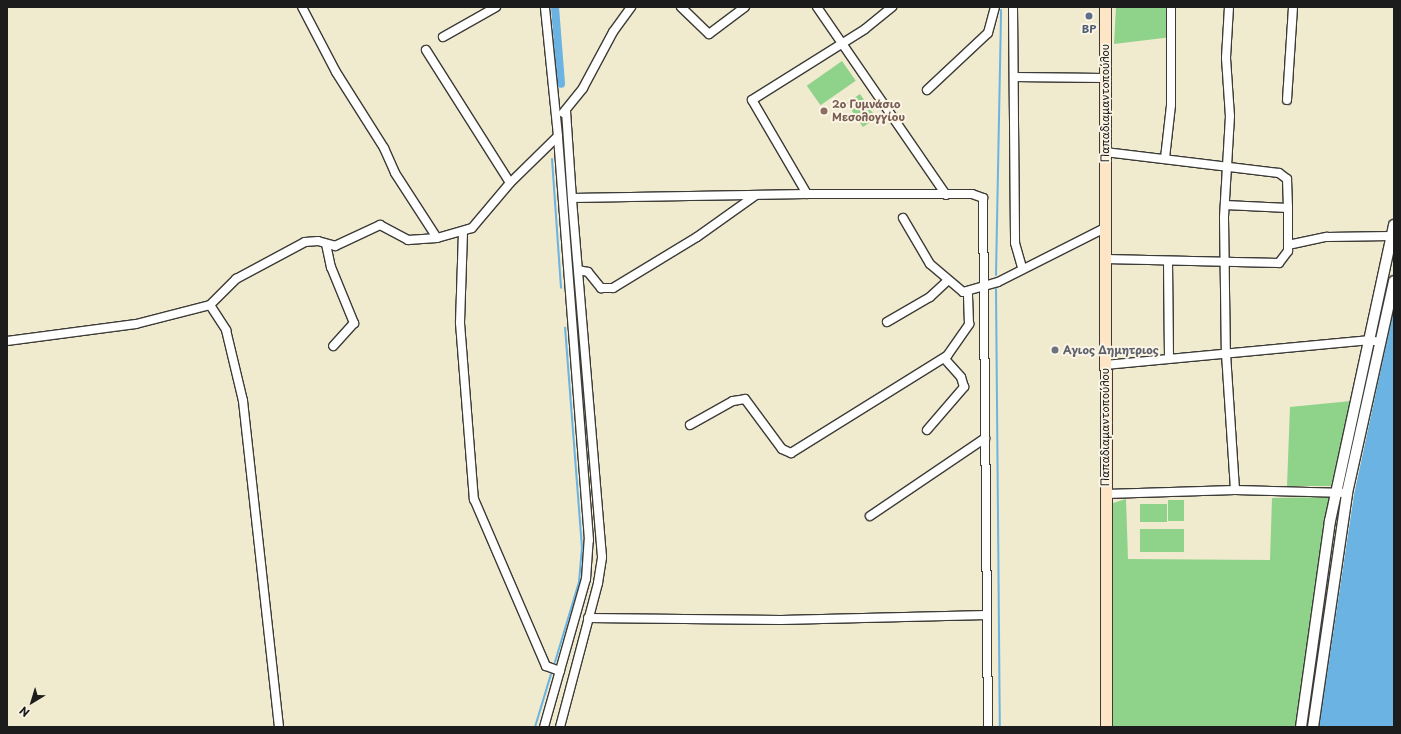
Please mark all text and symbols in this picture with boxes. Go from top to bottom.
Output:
marker: BP [1084,11,1094,21]
place label: BP [1082,22,1096,36]
street label: Παπαδιαμαντοπούλου [1098,44,1112,162]
place label: 2ο Γυμνάσιο Μεσολογγίου [832,98,905,124]
marker: 2ο Γυμνάσιο Μεσολογγίου [819,106,829,116]
place label: Αγιος Δημητριος [1063,343,1159,357]
marker: Αγιος Δημητριος [1050,345,1060,355]
street label: Παπαδιαμαντοπούλου [1098,368,1112,486]
north arrow [12,682,52,722]
text: N [16,702,33,721]

